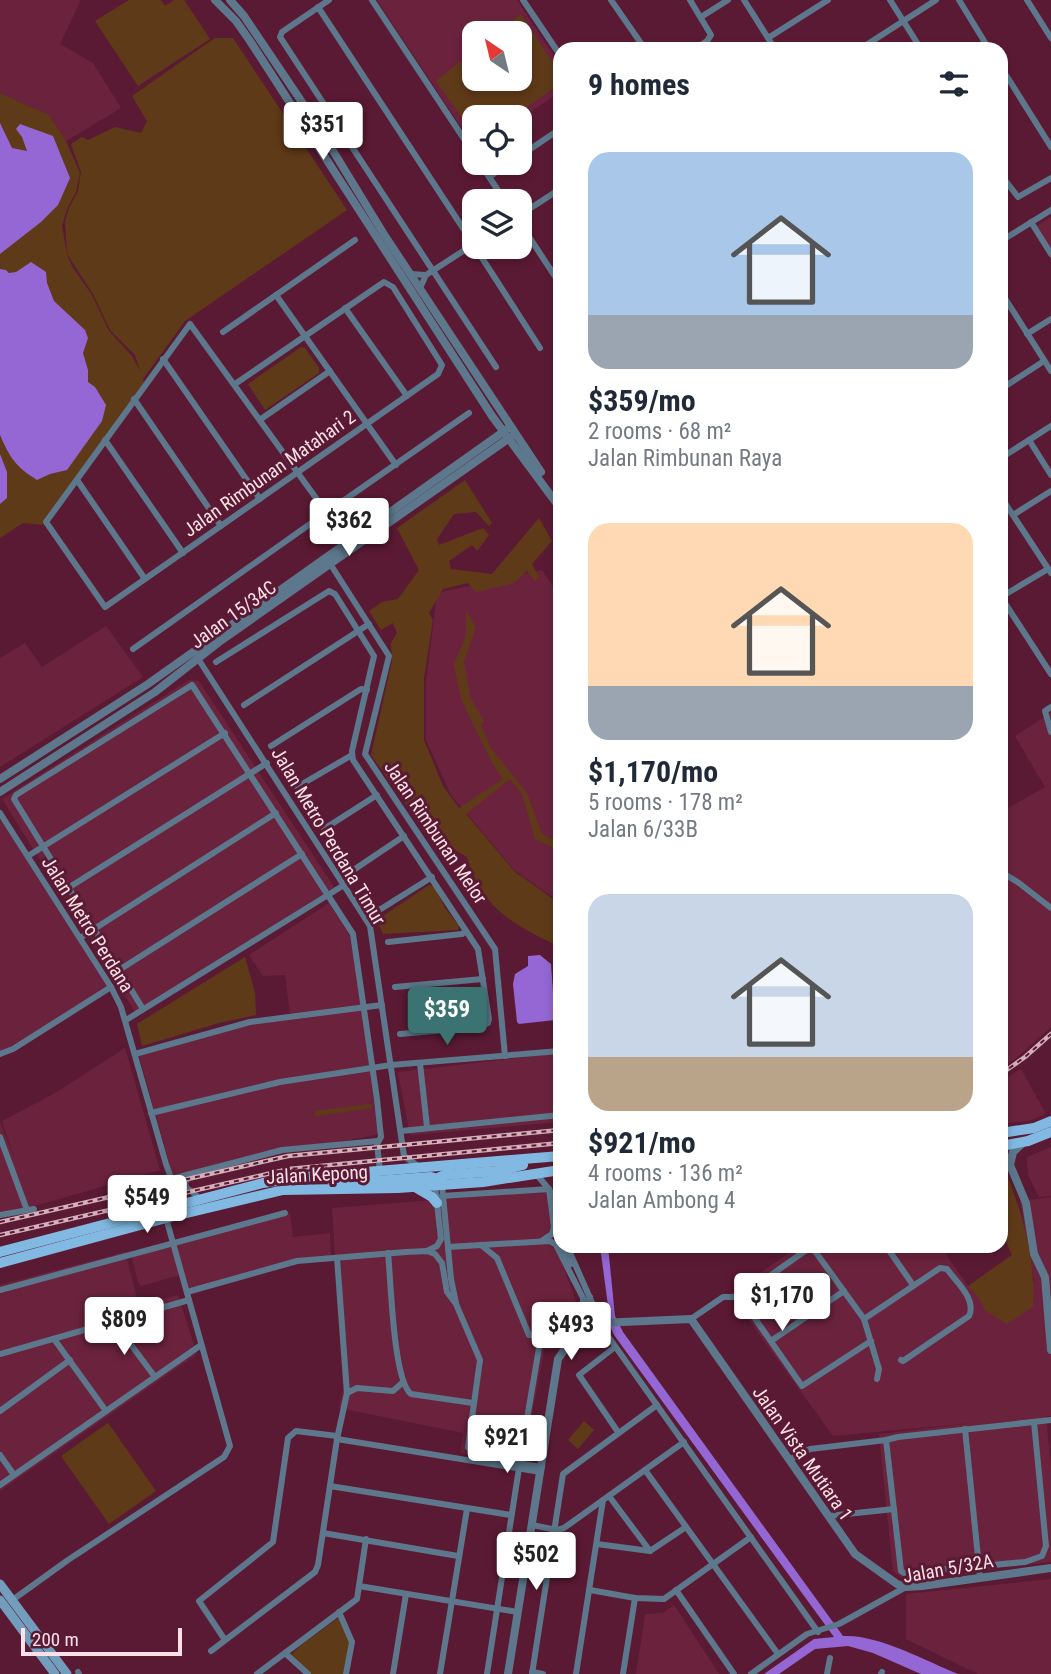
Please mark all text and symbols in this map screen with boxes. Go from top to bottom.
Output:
north arrow [462,21,532,91]
map controls [462,21,532,259]
icon: filters [935,65,973,103]
text: 9 homes [588,67,690,102]
pin: $351 [282,102,364,162]
button: locate [462,105,532,175]
text: $351 [300,111,346,138]
button: layers [462,189,532,259]
icon: home [718,197,844,323]
text: $359/mo [588,383,696,418]
street label: Jalan Rimbunan Matahari 2 [179,405,360,542]
text: 2 rooms · 68 m² [588,418,731,445]
text: Jalan Rimbunan Raya [588,445,782,472]
pin: $362 [308,498,390,558]
text: $362 [326,507,372,534]
icon: home [718,568,844,694]
street label: Jalan 15/34C [186,576,281,653]
street label: Jalan Metro Perdana Timur [266,743,391,929]
text: $1,170/mo [588,754,718,789]
street label: Jalan Rimbunan Melor [379,756,492,908]
text: 5 rooms · 178 m² [588,789,743,816]
text: Jalan 6/33B [588,816,698,843]
street label: Jalan Metro Perdana [37,852,139,996]
icon: home [718,939,844,1065]
pin: $359 [406,988,488,1047]
text: $359 [424,996,470,1023]
text: $921/mo [588,1125,696,1160]
street label: Jalan Kepong [266,1160,368,1189]
text: 4 rooms · 136 m² [588,1160,743,1187]
pin: $549 [106,1176,188,1235]
text: $549 [124,1184,170,1211]
text: Jalan Ambong 4 [588,1187,735,1214]
pin: $1,170 [725,1274,839,1333]
text: $1,170 [750,1282,814,1309]
pin: $809 [83,1298,165,1357]
pin: $493 [530,1302,612,1362]
text: $809 [101,1306,147,1333]
text: $493 [548,1311,594,1338]
street label: Jalan Vista Mutiara 1 [748,1382,858,1525]
pin: $921 [466,1416,548,1475]
text: $921 [484,1424,530,1451]
pin: $502 [495,1532,577,1592]
text: $502 [513,1541,559,1568]
street label: Jalan 5/32A [901,1549,995,1588]
scale bar [21,1625,182,1657]
text: 200 m [32,1628,79,1651]

